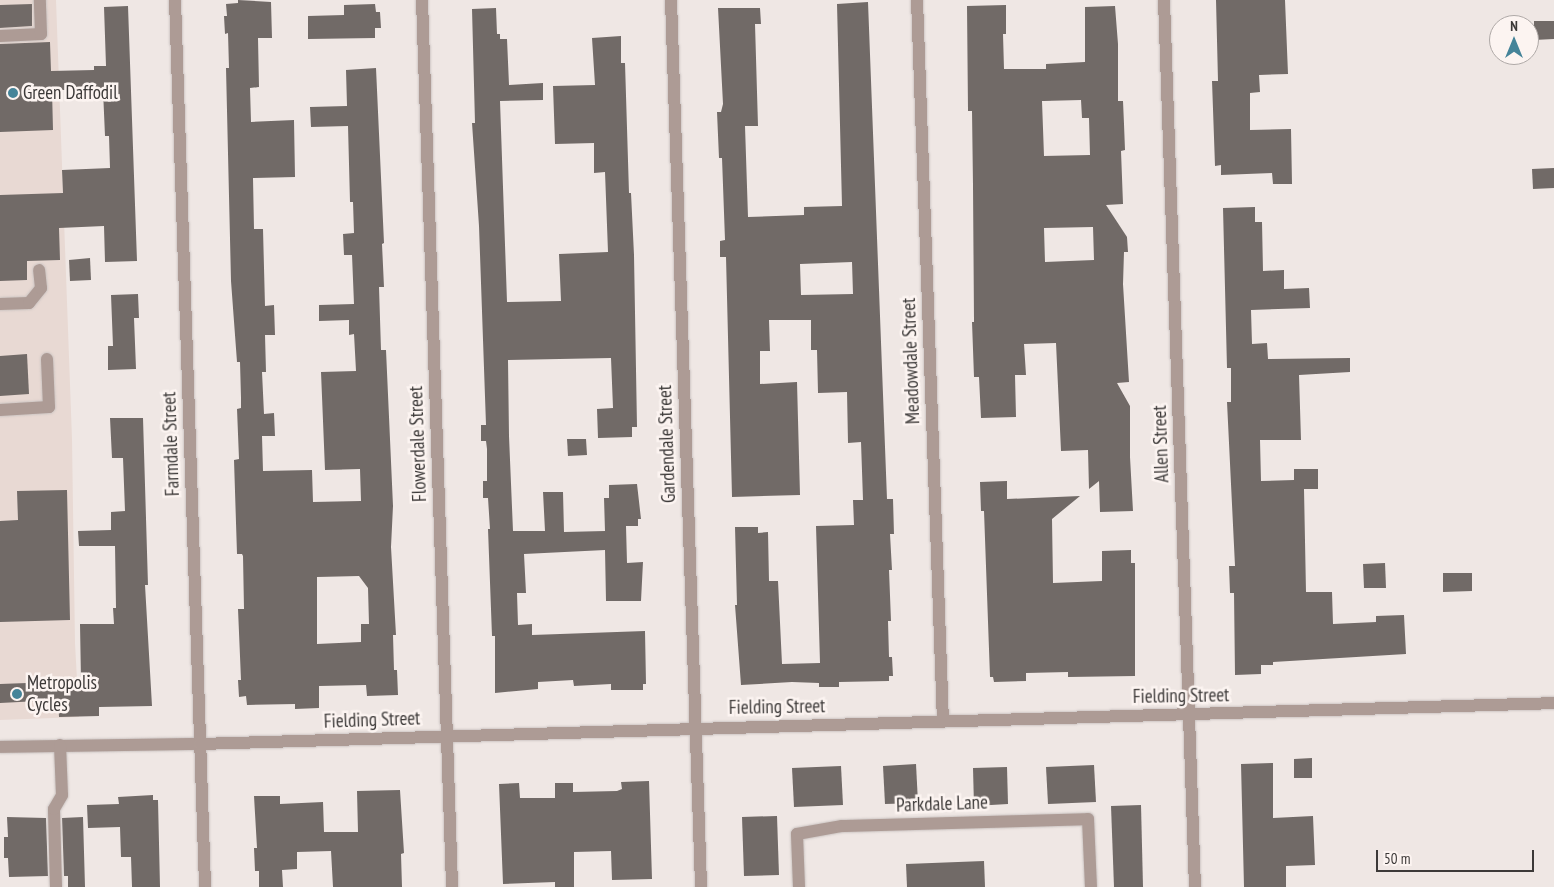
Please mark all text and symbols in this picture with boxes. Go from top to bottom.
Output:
north arrow [1489,15,1539,65]
text: N [1510,17,1518,35]
place label: Green Daffodil [23,82,118,104]
marker: Green Daffodil [7,87,19,99]
street label: Meadowdale Street [897,297,925,425]
street label: Gardendale Street [654,385,680,503]
street label: Flowerdale Street [405,386,431,502]
street label: Farmdale Street [158,391,184,497]
street label: Allen Street [1148,405,1174,483]
place label: Metropolis Cycles [27,672,97,716]
street label: Fielding Street [1133,684,1229,708]
marker: Metropolis Cycles [11,688,23,700]
street label: Fielding Street [729,695,825,719]
street label: Fielding Street [323,707,421,733]
street label: Parkdale Lane [896,791,988,817]
scale bar [1379,840,1536,872]
text: 50 m [1384,849,1410,868]

